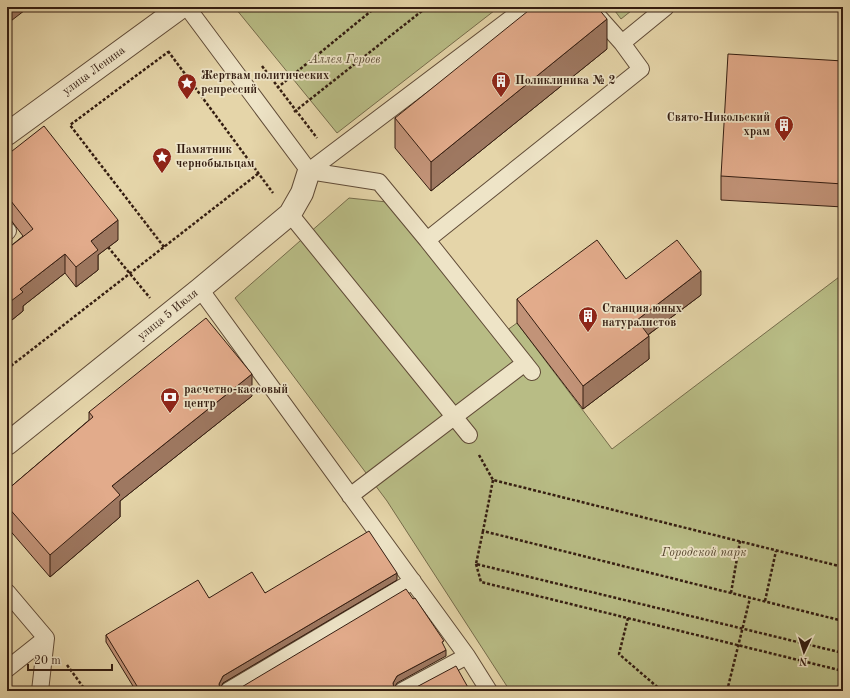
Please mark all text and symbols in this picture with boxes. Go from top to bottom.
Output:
street label: улица Ленина [60,44,128,98]
park label: Аллея Героев [309,54,380,66]
place label: Жертвам политических репрессий [201,70,329,96]
building icon: Поликлиника № 2 [490,70,512,98]
place icon: Жертвам политических репрессий [176,72,198,100]
place label: Поликлиника № 2 [515,75,616,87]
place label: Свято-Никольский храм [667,112,770,138]
building icon: Свято-Никольский храм [773,114,795,142]
place label: Памятник чернобыльцам [176,144,255,170]
place icon: Памятник чернобыльцам [151,146,173,174]
street label: улица 5 Июля [135,286,200,343]
place label: Станция юных натуралистов [602,303,682,329]
building icon: Станция юных натуралистов [577,305,599,333]
place label: расчетно-кассовый центр [184,384,288,410]
bank icon: расчетно-кассовый центр [159,386,181,414]
park label: Городской парк [660,547,747,559]
north arrow [784,632,824,672]
scale bar [28,646,112,672]
text: 20 m [34,655,61,667]
text: N [798,655,808,666]

